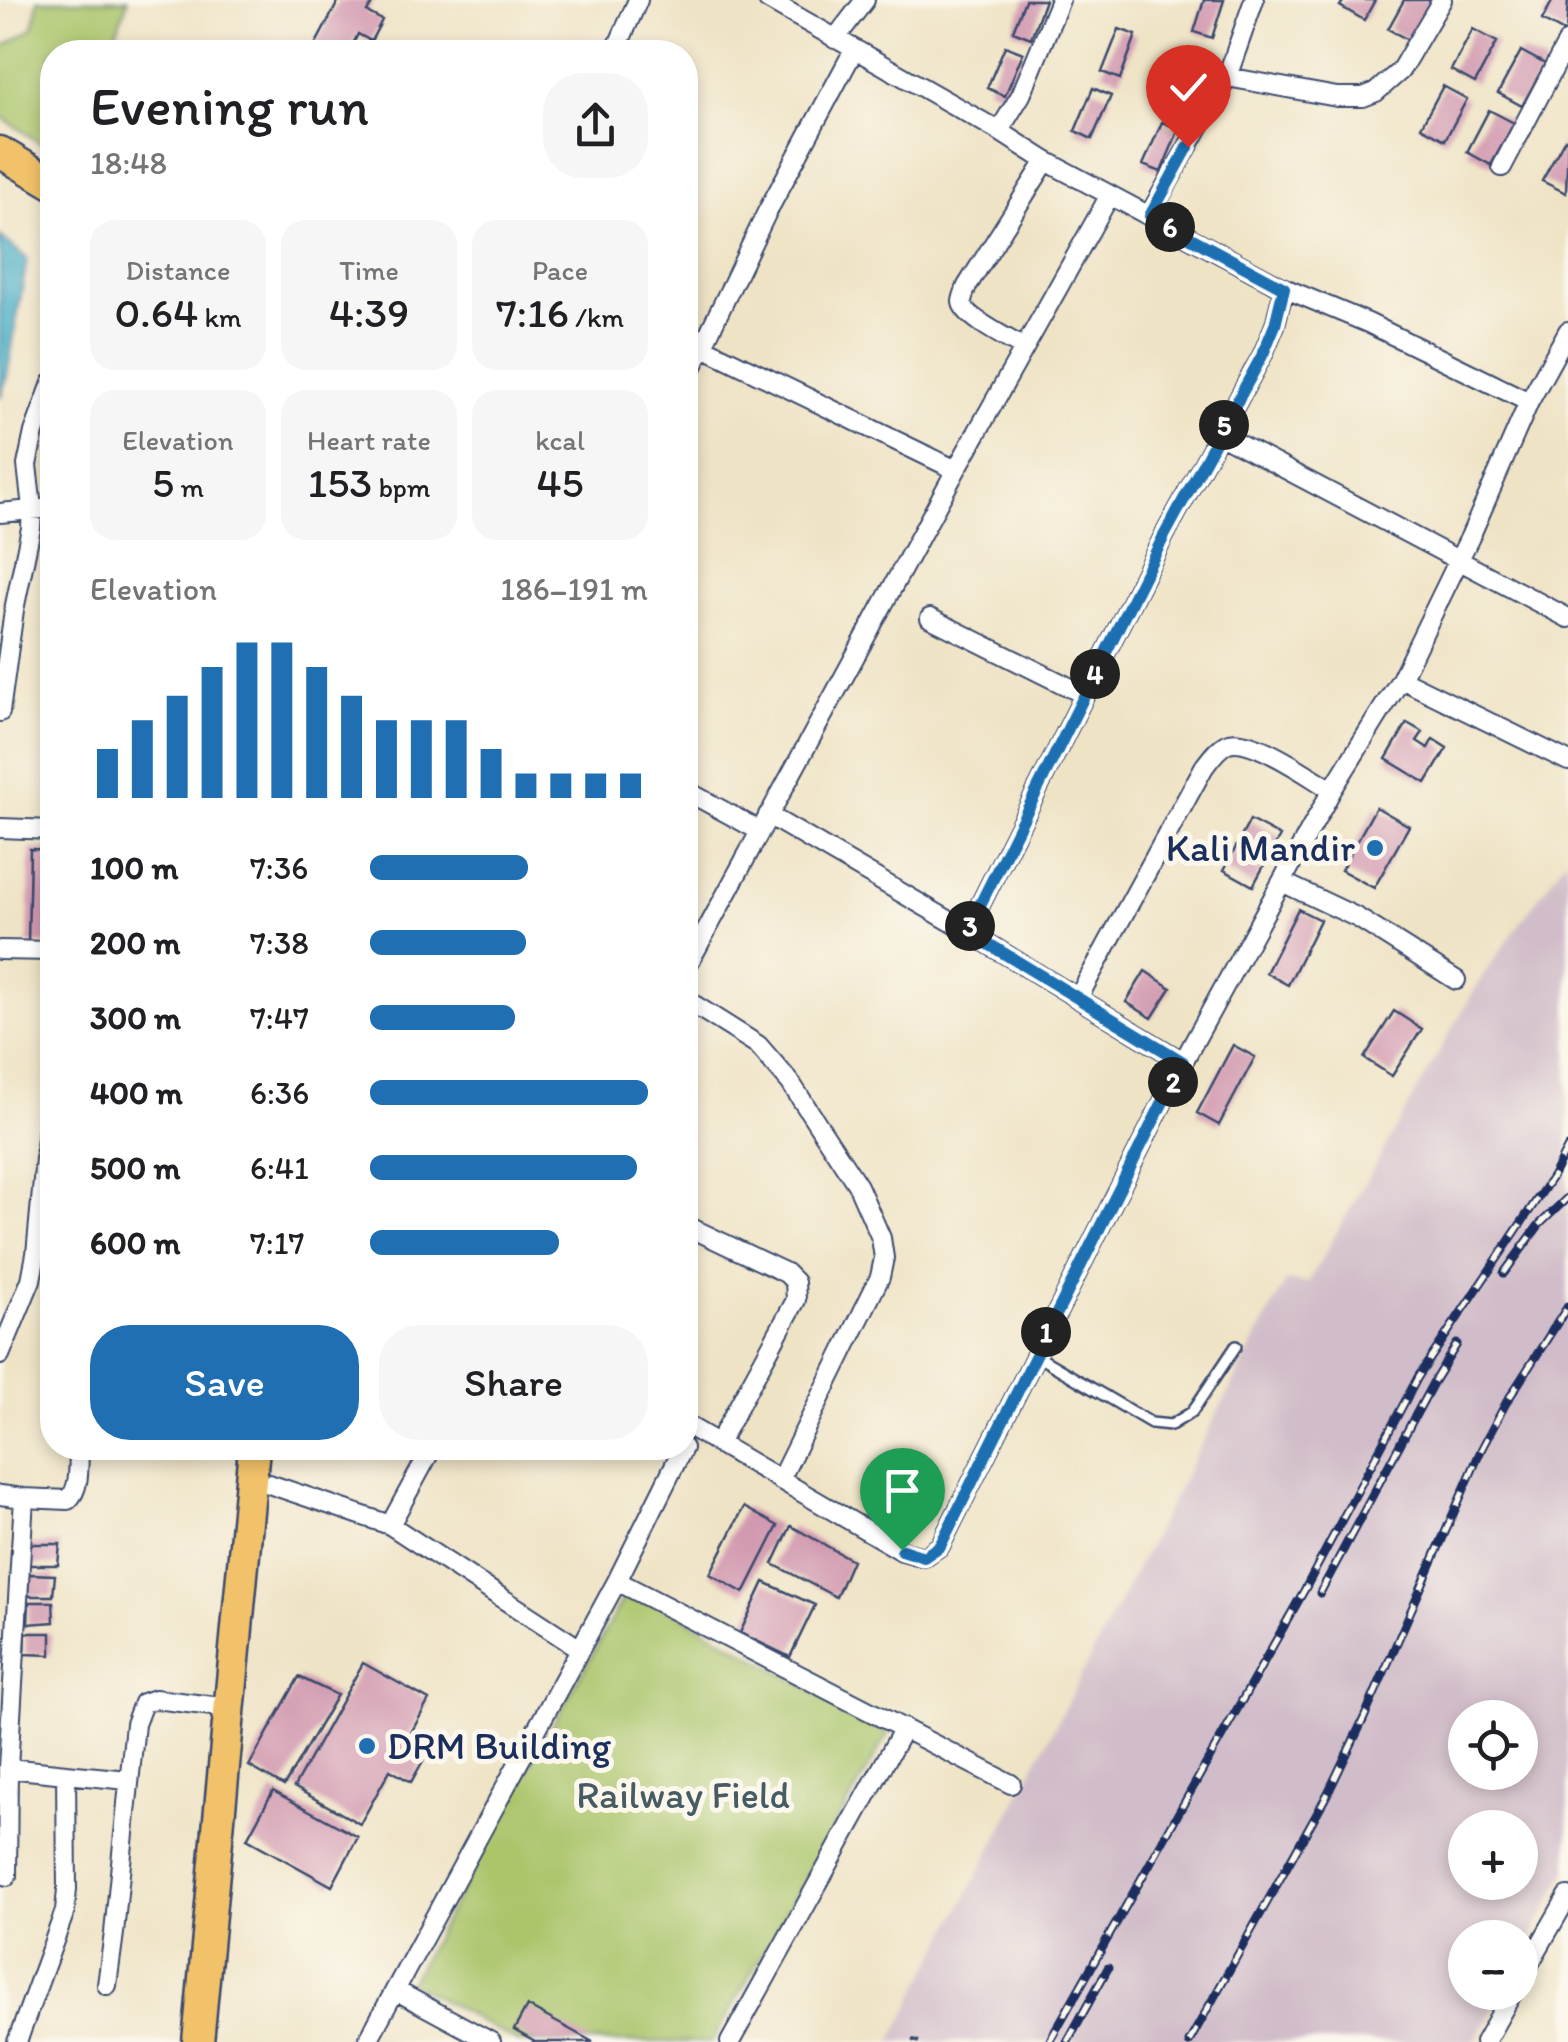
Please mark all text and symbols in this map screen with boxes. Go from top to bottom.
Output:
pin [1146,45,1231,148]
icon: check [1161,60,1216,115]
text: Evening run [90,73,369,139]
button: share [543,73,648,178]
text: 18:48 [90,144,167,182]
pin: 6 [1145,202,1195,252]
text: 6 [1163,210,1177,244]
text: Distance [126,253,230,287]
text: Time [339,253,399,287]
text: Pace [532,253,588,287]
text: 0.64 [115,287,198,338]
text: 4:39 [329,287,409,338]
text: 7:16 [496,287,569,338]
text: km [198,300,242,334]
text: /km [569,300,624,334]
pin: 5 [1199,400,1249,450]
text: 5 [1217,408,1231,442]
text: Elevation [122,423,234,457]
text: Heart rate [307,423,431,457]
text: kcal [535,423,585,457]
text: 5 [152,457,174,508]
text: 153 [308,457,372,508]
text: 45 [536,457,584,508]
text: m [174,470,204,504]
text: bpm [372,470,430,504]
text: Elevation [90,570,217,608]
text: 186–191 m [500,570,648,608]
pin: 4 [1070,649,1120,699]
text: 4 [1087,657,1103,691]
place label: Kali Mandir [1166,825,1355,871]
marker: Kali Mandir [1364,837,1386,859]
text: 100 m [90,849,178,887]
text: 7:36 [250,849,308,887]
pin: 3 [945,901,995,951]
text: 3 [962,909,978,943]
text: 200 m [90,924,180,962]
text: 7:38 [250,924,309,962]
text: 300 m [90,999,181,1037]
text: 7:47 [250,999,309,1037]
pin: 2 [1148,1057,1198,1107]
text: 2 [1166,1065,1180,1099]
text: 400 m [90,1074,183,1112]
text: 6:36 [250,1074,309,1112]
text: 500 m [90,1149,180,1187]
text: 6:41 [250,1149,309,1187]
text: 600 m [90,1224,180,1262]
text: 7:17 [250,1224,304,1262]
pin: 1 [1021,1307,1071,1357]
text: 1 [1040,1315,1053,1349]
button: Save [90,1325,359,1440]
button: Share [379,1325,648,1440]
pin [860,1448,945,1551]
icon: arrive [875,1463,930,1518]
map controls [1448,1700,1538,2010]
button: locate [1448,1700,1538,1790]
place label: DRM Building [387,1723,611,1769]
marker: DRM Building [356,1735,378,1757]
park label: Railway Field [576,1772,790,1818]
button: + [1448,1810,1538,1900]
button: − [1448,1920,1538,2010]

